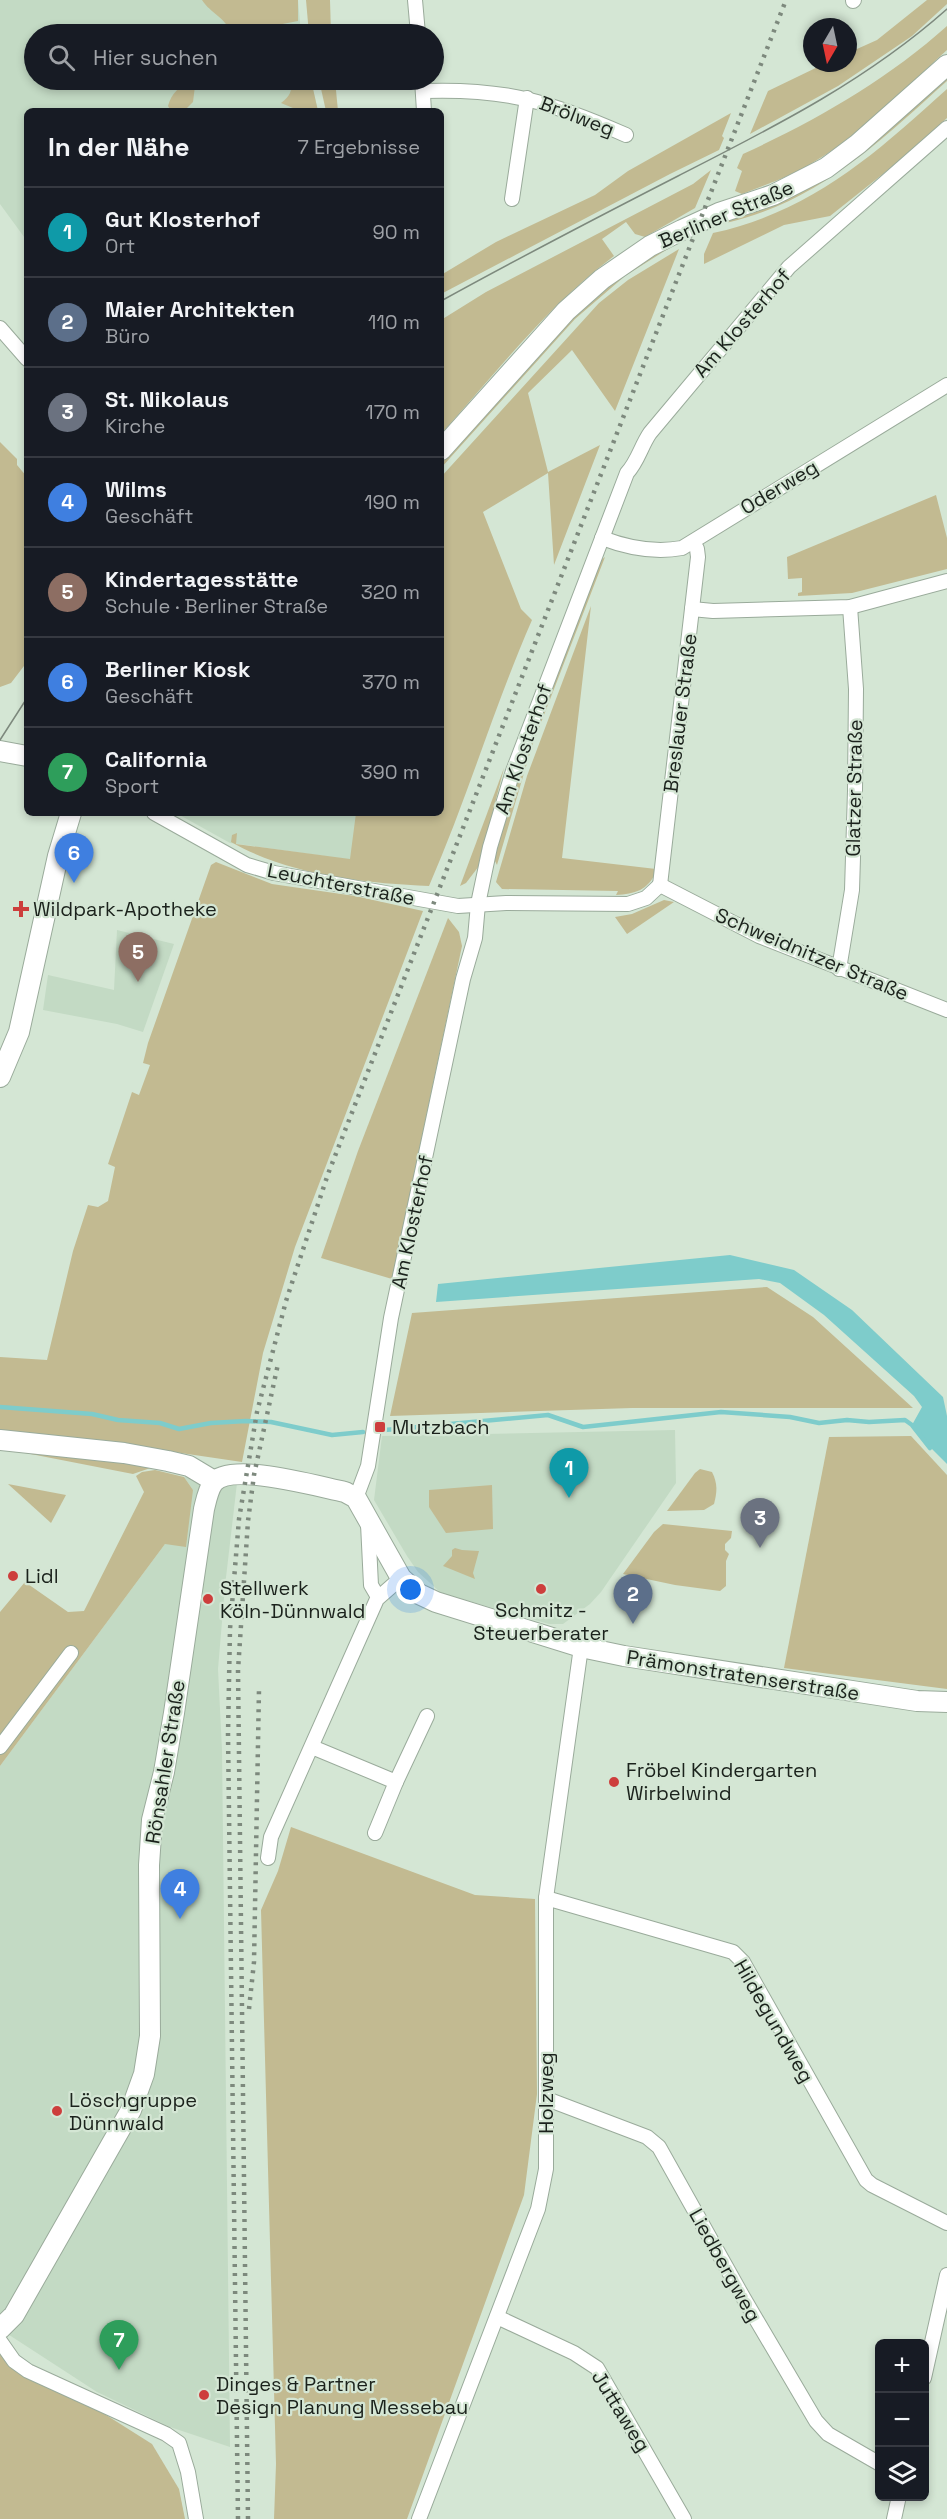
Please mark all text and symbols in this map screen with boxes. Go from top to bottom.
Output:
north arrow [803,18,857,72]
search box [24,24,444,90]
icon: search [45,41,78,74]
text: Hier suchen [93,43,218,71]
street label: Brölweg [536,90,618,142]
text: In der Nähe [48,130,189,164]
text: 7 Ergebnisse [298,134,420,160]
street label: Berliner Straße [655,174,797,254]
text: Gut Klosterhof [105,205,260,233]
text: 1 [63,219,72,245]
text: 90 m [373,219,420,245]
text: Ort [105,233,135,259]
street label: Am Klosterhof [688,263,797,383]
text: Maier Architekten [105,295,295,323]
text: 2 [62,309,73,335]
text: 110 m [368,309,420,335]
text: Büro [105,323,150,349]
text: St. Nikolaus [105,385,229,413]
text: 3 [61,399,74,425]
text: 170 m [365,399,420,425]
text: Kirche [105,413,165,439]
street label: Oderweg [735,454,823,520]
text: Wilms [105,475,167,503]
text: 4 [61,489,74,515]
text: 190 m [364,489,420,515]
text: Geschäft [105,503,193,529]
text: Kindertagesstätte [105,565,298,593]
text: 5 [62,579,74,605]
text: 320 m [361,579,420,605]
text: Schule · Berliner Straße [105,593,328,619]
street label: Breslauer Straße [657,632,703,794]
text: Berliner Kiosk [105,655,250,683]
text: 6 [61,669,74,695]
text: 370 m [362,669,420,695]
street label: Am Klosterhof [489,680,557,818]
text: Geschäft [105,683,193,709]
street label: Glatzer Straße [840,719,868,857]
text: California [105,745,207,773]
text: 7 [62,759,73,785]
text: 390 m [361,759,420,785]
text: Sport [105,773,159,799]
pin: 6 [54,834,94,883]
street label: Leuchterstraße [265,857,417,911]
place label: Wildpark-Apotheke [33,896,217,922]
marker: Wildpark-Apotheke [14,902,28,916]
street label: Schweidnitzer Straße [712,902,912,1006]
pin: 5 [118,932,158,982]
street label: Am Klosterhof [385,1153,439,1291]
place label: Mutzbach [392,1414,490,1440]
marker: Mutzbach [373,1420,387,1434]
pin: 1 [550,1448,588,1498]
pin: 3 [740,1498,780,1548]
place label: Lidl [25,1563,59,1589]
marker: Lidl [6,1569,20,1583]
pin: 2 [614,1574,652,1624]
place label: Stellwerk Köln-Dünnwald [220,1575,365,1624]
your location [396,1575,425,1604]
marker: Schmitz - Steuerberater [534,1582,548,1596]
marker: Stellwerk Köln-Dünnwald [201,1592,215,1606]
place label: Schmitz - Steuerberater [473,1597,609,1646]
street label: Prämonstratenserstraße [625,1644,861,1706]
street label: Rönsahler Straße [139,1678,191,1846]
place label: Fröbel Kindergarten Wirbelwind [626,1757,817,1806]
marker: Fröbel Kindergarten Wirbelwind [607,1775,621,1789]
pin: 4 [160,1870,200,1919]
street label: Hildegundweg [728,1955,820,2087]
street label: Holzweg [533,2052,559,2134]
place label: Löschgruppe Dünnwald [69,2087,197,2136]
marker: Löschgruppe Dünnwald [50,2104,64,2118]
street label: Liedbergweg [683,2204,767,2326]
pin: 7 [100,2320,138,2370]
map controls [875,2339,929,2501]
button: + [875,2339,929,2393]
street label: Juttaweg [586,2365,656,2457]
place label: Dinges & Partner Design Planung Messebau [216,2371,468,2420]
marker: Dinges & Partner Design Planung Messebau [197,2388,211,2402]
button: − [875,2393,929,2447]
button: layers [875,2447,929,2501]

